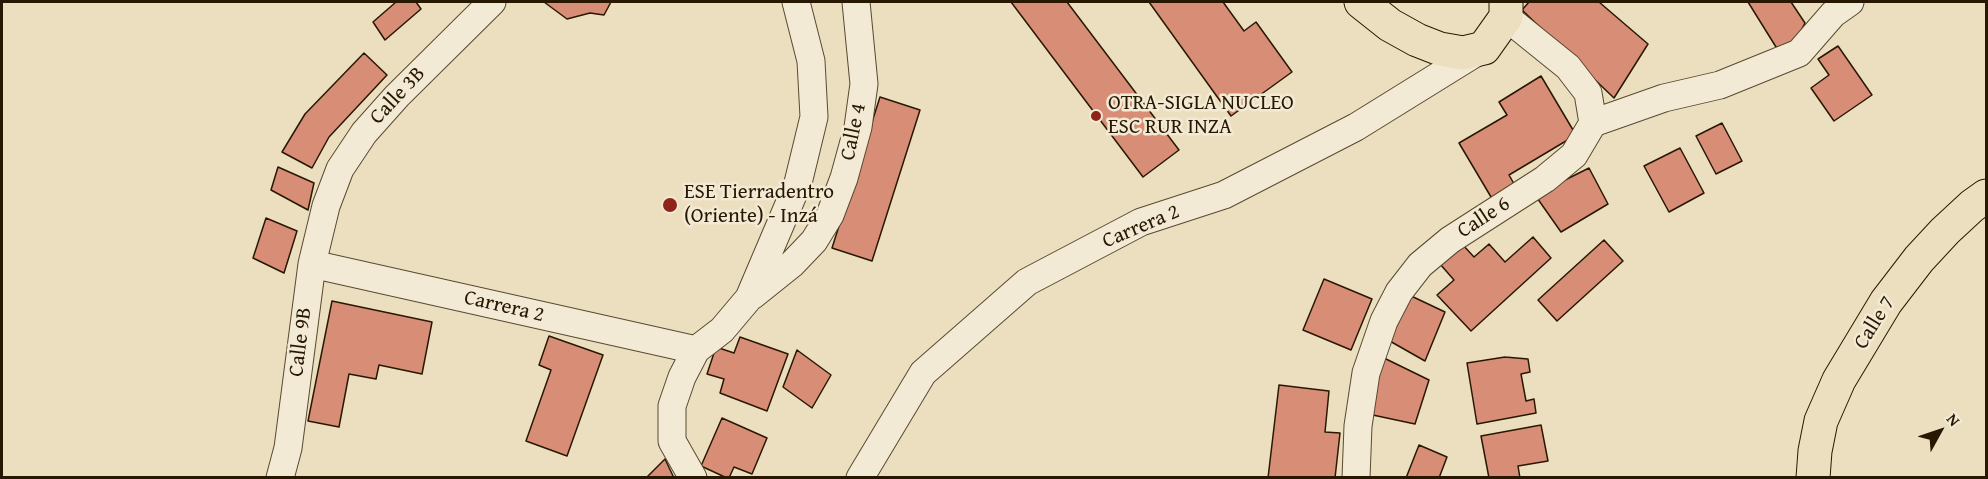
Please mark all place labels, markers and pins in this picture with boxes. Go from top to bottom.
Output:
place label: OTRA-SIGLA NUCLEO ESC RUR INZA [1108,91,1294,141]
marker: OTRA-SIGLA NUCLEO ESC RUR INZA [1089,109,1103,123]
place label: ESE Tierradentro (Oriente) - Inzá [684,180,834,230]
marker: ESE Tierradentro (Oriente) - Inzá [661,196,679,214]

